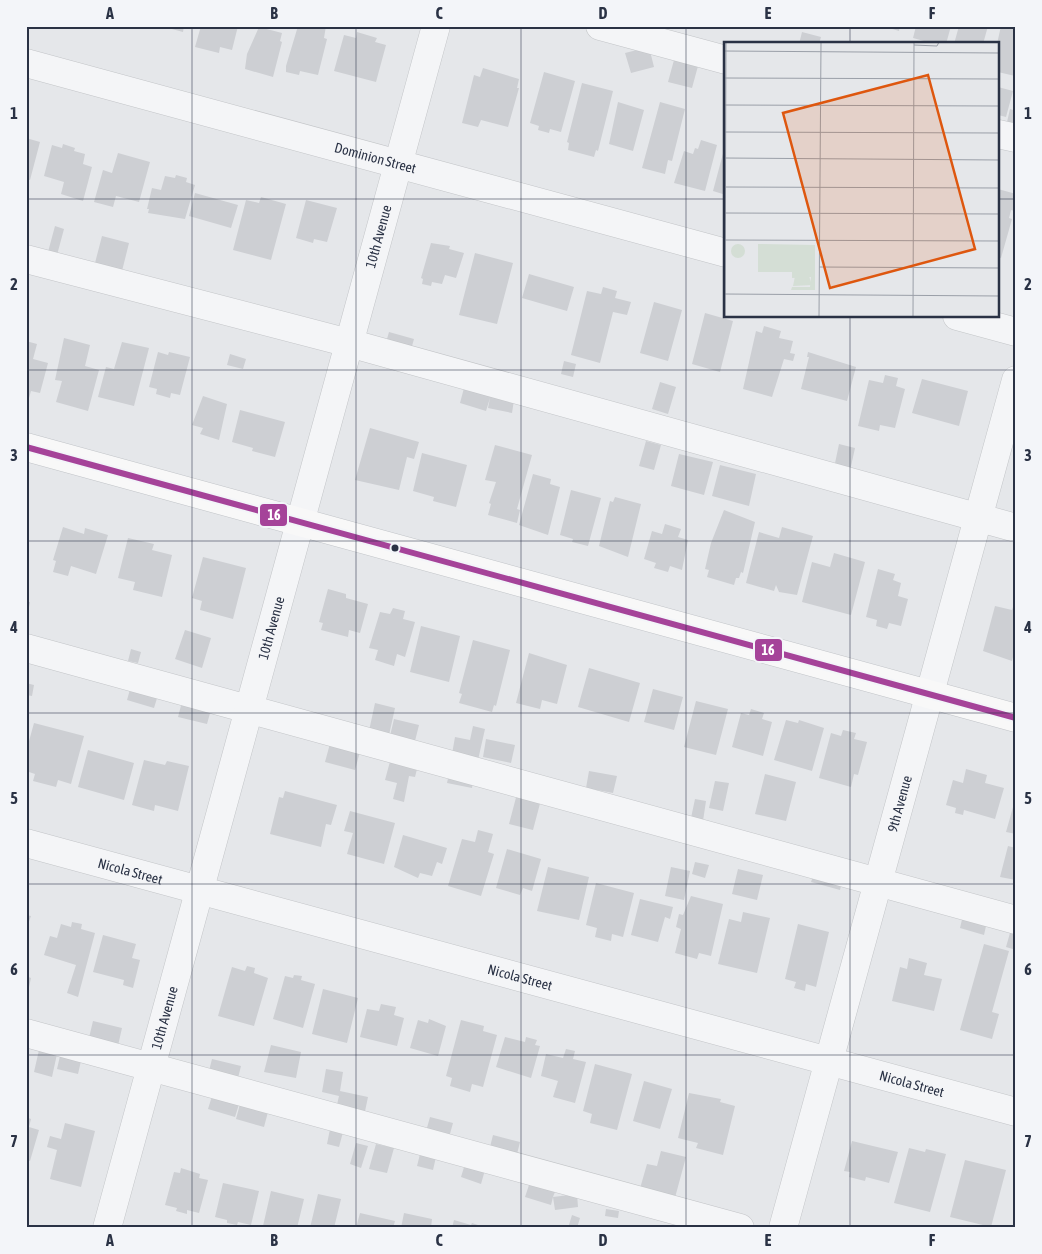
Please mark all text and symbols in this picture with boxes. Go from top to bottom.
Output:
text: A [105,4,114,22]
text: B [270,4,278,22]
text: C [435,4,443,22]
text: D [599,4,608,22]
text: E [765,4,772,22]
text: F [929,4,936,22]
inset map [724,42,1000,318]
text: 1 [10,104,18,122]
text: 1 [1024,104,1032,122]
street label: Dominion Street [333,139,418,177]
street label: 10th Avenue [362,203,395,270]
text: 2 [10,275,18,293]
text: 2 [1024,275,1032,293]
text: 3 [10,446,18,464]
text: 3 [1024,446,1032,464]
line badge: 16 [259,503,288,527]
text: 16 [267,507,281,523]
unlabelled marker [390,543,400,553]
street label: 10th Avenue [255,595,287,661]
text: 4 [9,618,18,636]
text: 4 [1023,618,1032,636]
line badge: 16 [754,638,783,662]
text: 16 [761,642,775,658]
street label: 9th Avenue [884,774,915,834]
text: 5 [10,789,18,807]
text: 5 [1024,789,1032,807]
street label: Nicola Street [96,855,164,888]
text: 6 [10,960,18,978]
text: 6 [1024,960,1032,978]
street label: Nicola Street [486,961,554,994]
street label: 10th Avenue [148,984,181,1051]
street label: Nicola Street [878,1067,946,1100]
text: 7 [10,1132,18,1150]
text: 7 [1024,1132,1032,1150]
text: A [105,1231,114,1249]
text: B [270,1231,278,1249]
text: C [435,1231,443,1249]
text: D [599,1231,608,1249]
text: E [765,1231,772,1249]
text: F [929,1231,936,1249]

